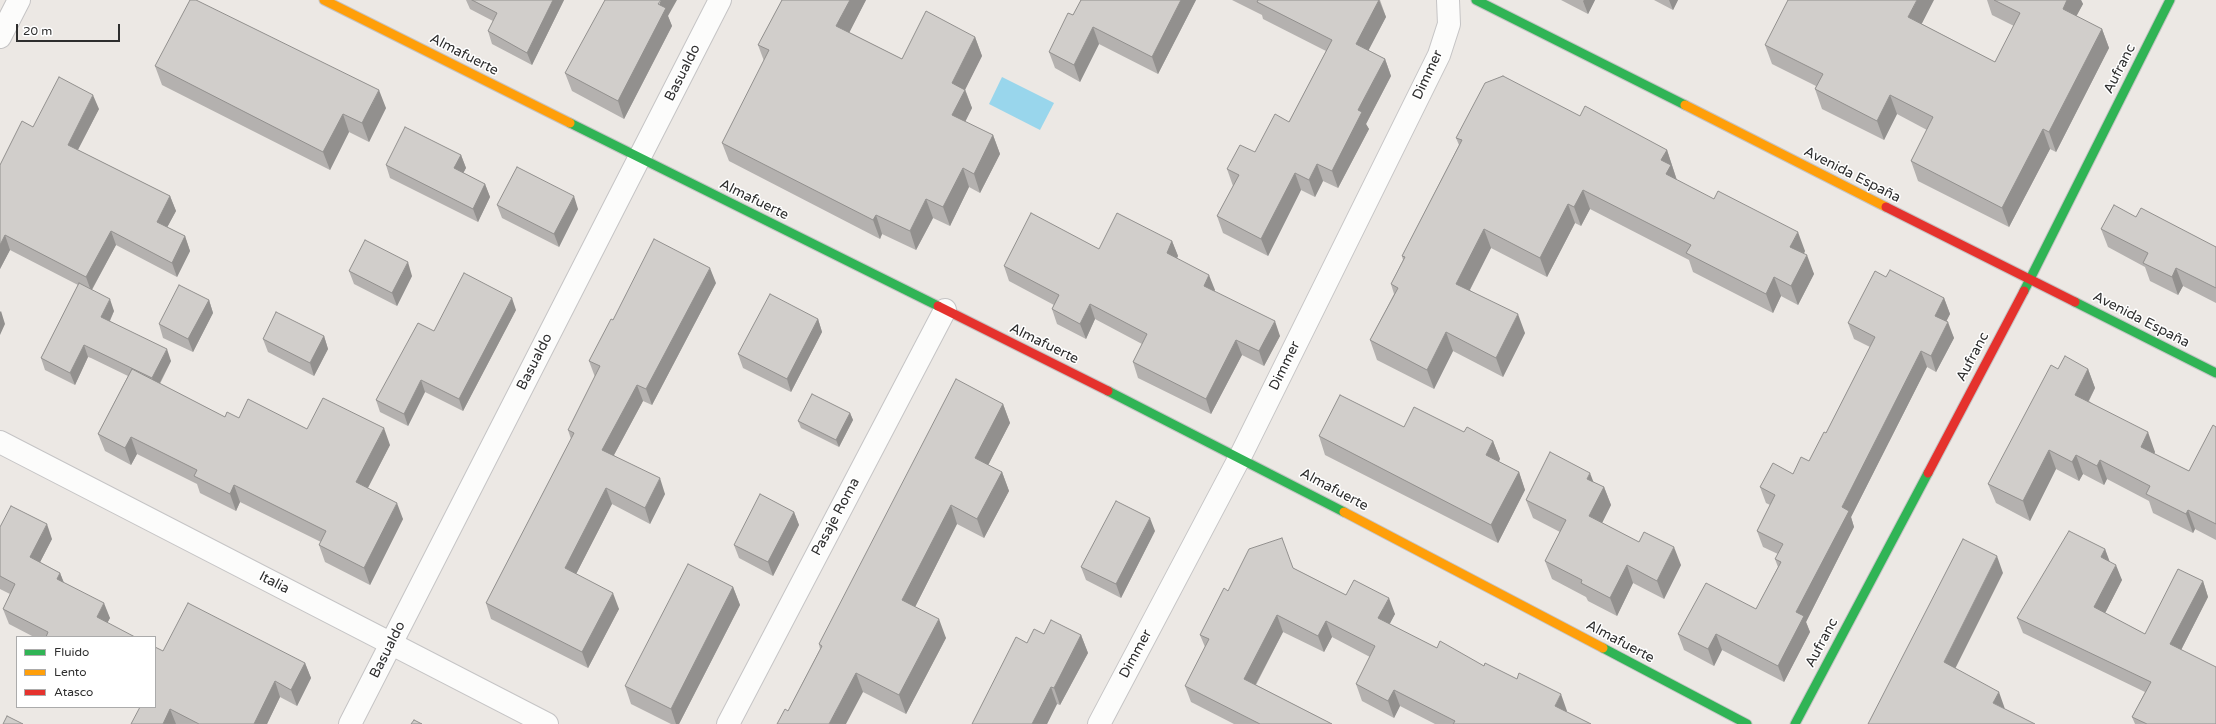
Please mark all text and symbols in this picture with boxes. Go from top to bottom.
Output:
scale bar [18,16,122,42]
text: 20 m [23,24,52,38]
street label: Almafuerte [427,31,501,79]
street label: Aufranc [2100,41,2140,97]
street label: Basualdo [662,42,704,104]
street label: Dimmer [1409,48,1447,102]
street label: Avenida España [1801,143,1903,207]
street label: Almafuerte [717,176,791,224]
street label: Avenida España [2090,288,2192,352]
street label: Almafuerte [1007,320,1081,368]
street label: Aufranc [1953,330,1993,384]
street label: Basualdo [514,331,556,393]
street label: Dimmer [1266,339,1304,393]
street label: Almafuerte [1297,465,1371,515]
street label: Pasaje Roma [808,475,864,559]
street label: Italia [256,568,292,598]
street label: Aufranc [1802,616,1842,670]
street label: Almafuerte [1583,617,1657,667]
street label: Basualdo [367,619,409,681]
street label: Dimmer [1116,627,1156,681]
legend [16,636,156,708]
text: Fluido [54,645,89,659]
text: Lento [54,665,87,679]
text: Atasco [54,685,93,699]

